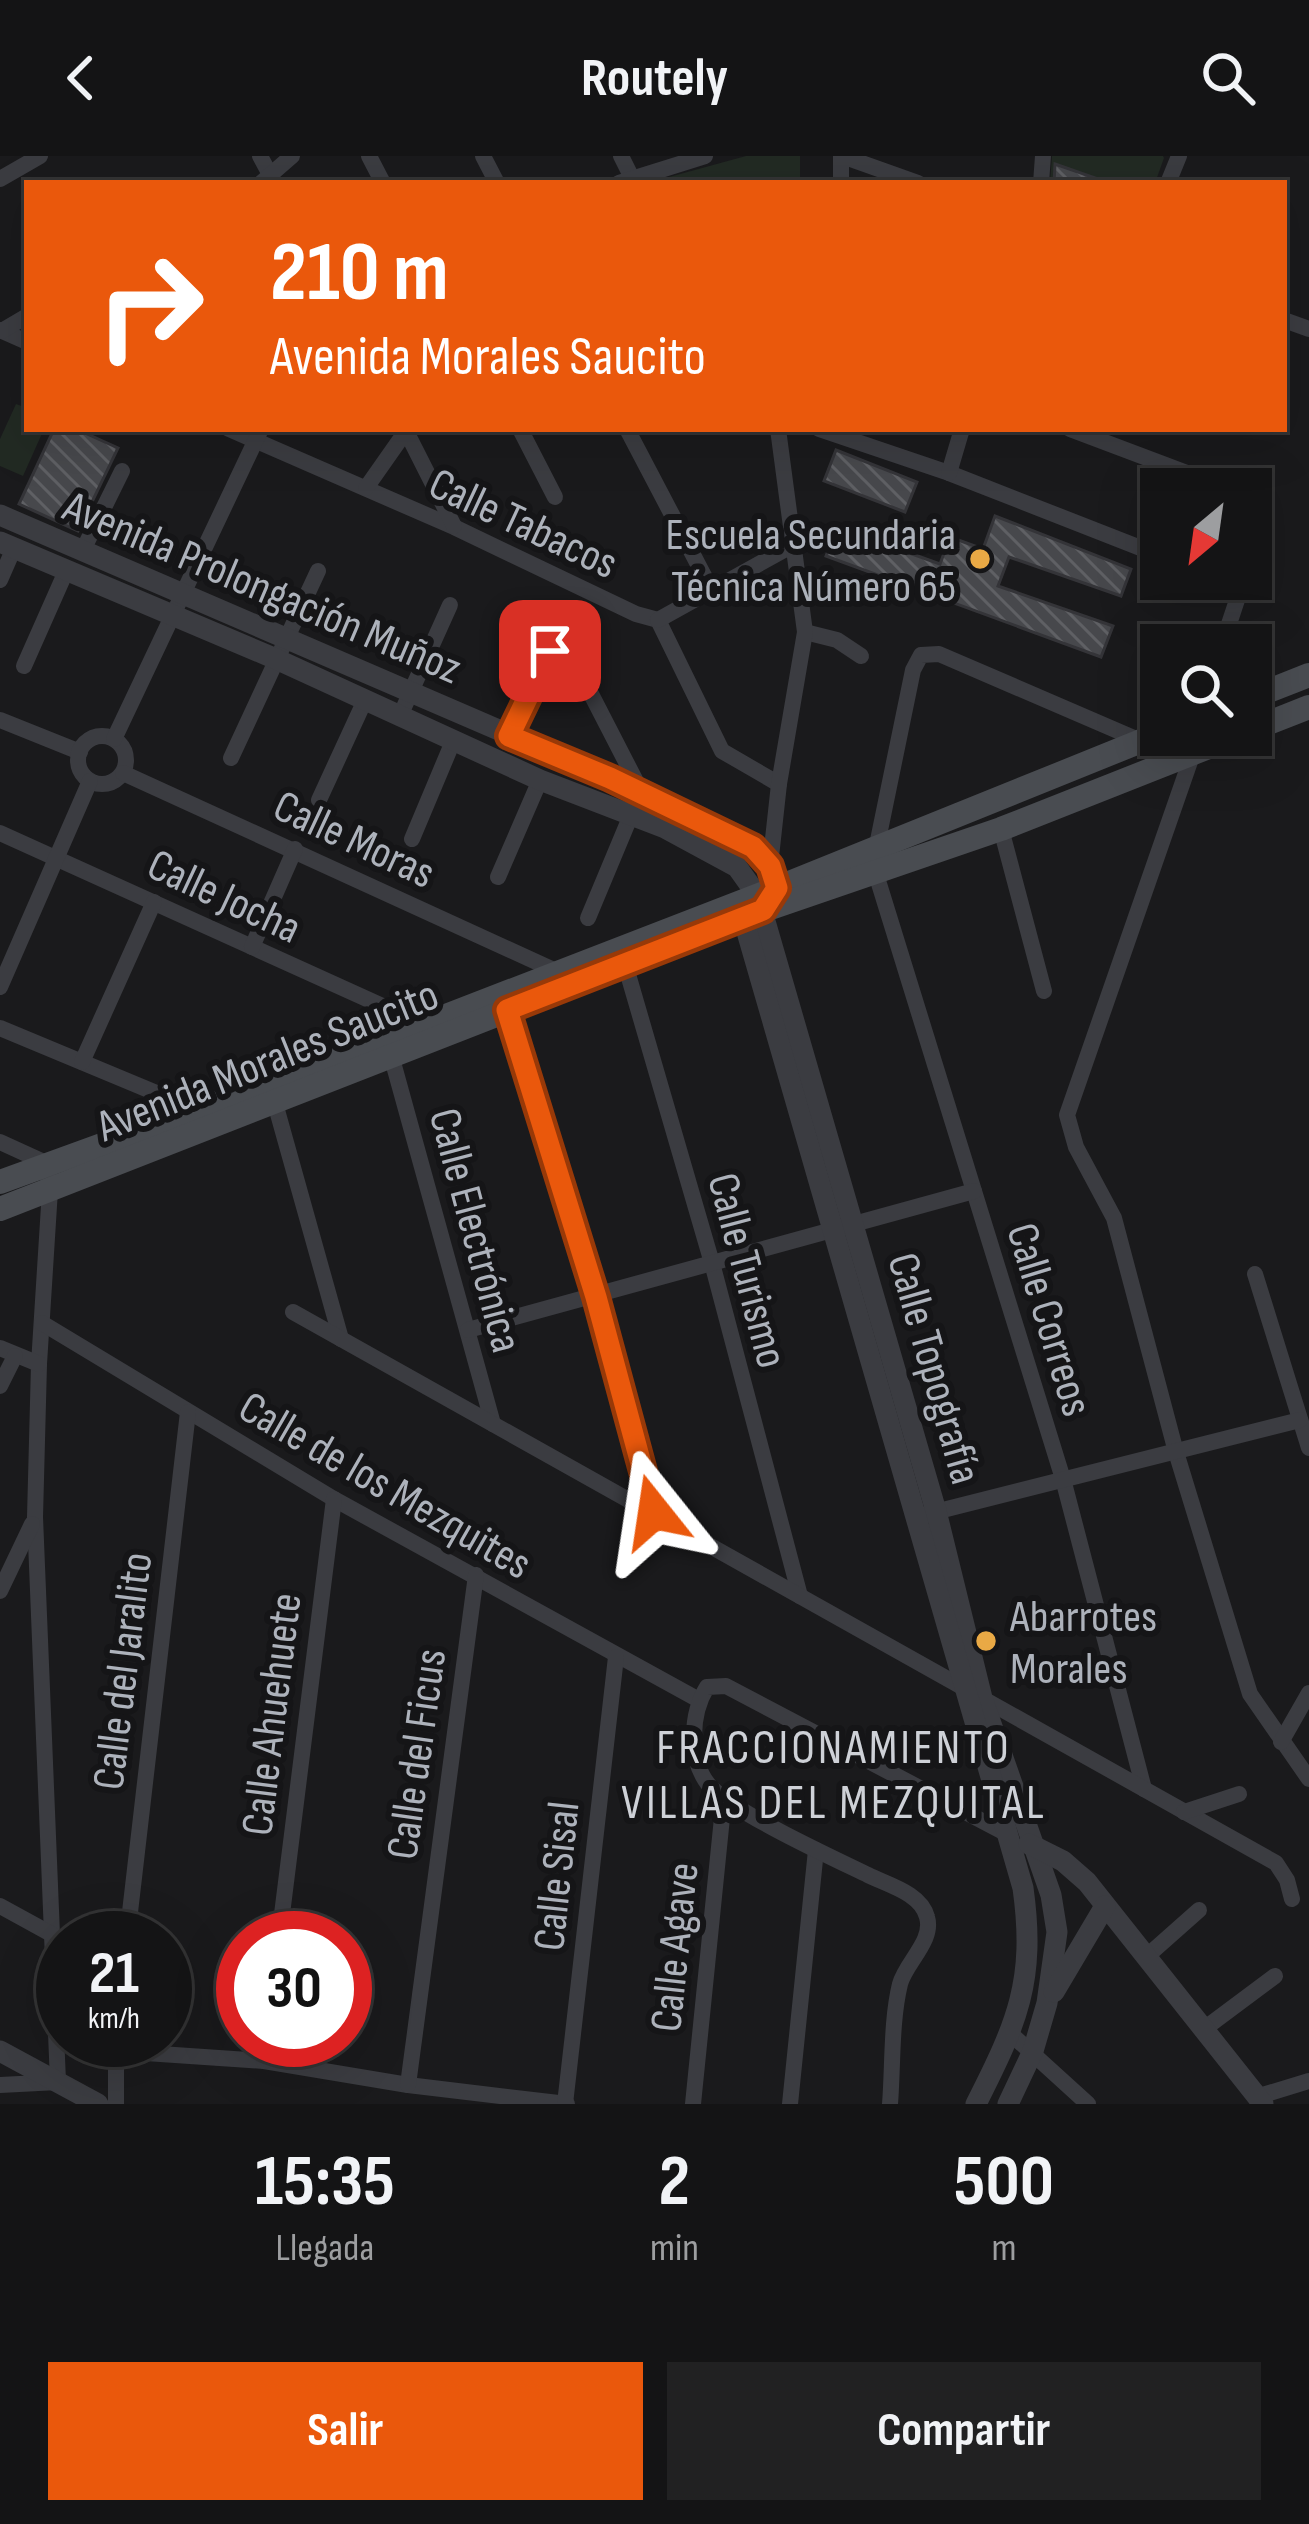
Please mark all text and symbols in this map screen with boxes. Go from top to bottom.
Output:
icon: back [48,45,114,111]
icon: search [1195,45,1261,111]
text: Routely [581,46,728,111]
text: 210 m [270,223,449,324]
icon: right [72,228,228,384]
text: Avenida Morales Saucito [270,325,706,390]
street label: Calle Tabacos [420,457,626,592]
north arrow [1140,468,1272,600]
map controls [1140,468,1272,756]
street label: Avenida Prolongación Muñoz [54,479,469,697]
place label: Escuela Secundaria Técnica Número 65 [665,508,956,615]
marker: Escuela Secundaria Técnica Número 65 [967,546,993,572]
pin [499,600,601,702]
icon: arrive [517,618,583,684]
button: search [1140,624,1272,756]
street label: Calle Moras [265,779,443,901]
street label: Calle Jocha [139,838,309,957]
street label: Avenida Morales Saucito [88,968,447,1155]
street label: Calle Electrónica [416,1103,534,1359]
street label: Calle Turismo [694,1167,799,1374]
street label: Calle Correos [993,1217,1104,1423]
street label: Calle Topografía [874,1247,993,1491]
street label: Calle de los Mezquites [229,1380,541,1592]
position arrow [591,1449,717,1575]
street label: Calle del Jaralito [82,1550,165,1793]
street label: Calle Ahuehuete [230,1590,315,1839]
place label: Abarrotes Morales [1009,1590,1157,1697]
marker: Abarrotes Morales [973,1628,999,1654]
street label: Calle del Ficus [376,1646,459,1863]
district label: FRACCIONAMIENTO VILLAS DEL MEZQUITAL [621,1720,1047,1832]
street label: Calle Sisal [522,1799,593,1954]
street label: Calle Agave [639,1860,712,2035]
speed limit sign: 30 [216,1911,372,2067]
text: 21 [89,1938,139,2010]
text: km/h [88,2001,140,2037]
text: 15:35 [255,2139,395,2226]
text: 2 [659,2139,690,2226]
text: 500 [954,2139,1054,2226]
text: Llegada [276,2225,374,2272]
text: min [650,2225,699,2272]
text: m [991,2225,1016,2272]
button: Salir [48,2362,643,2500]
button: Compartir [667,2362,1261,2500]

